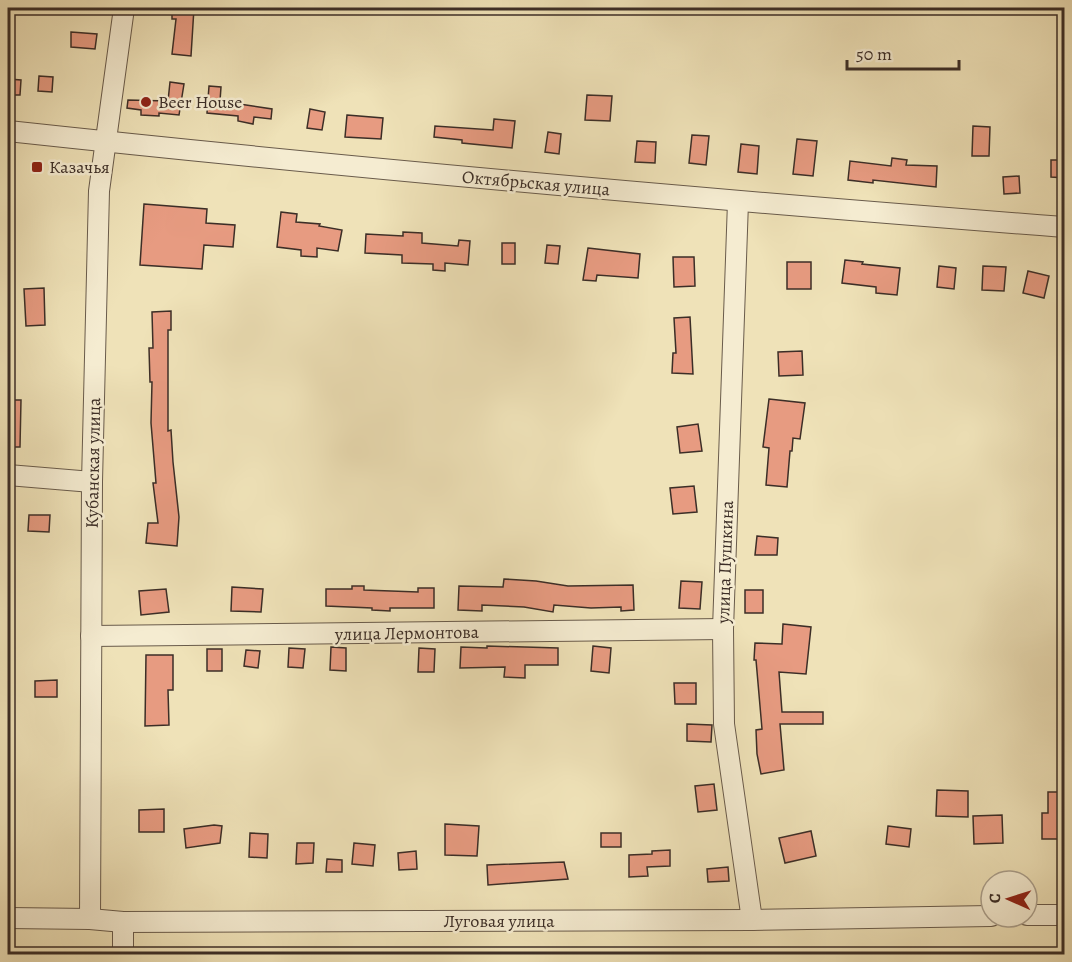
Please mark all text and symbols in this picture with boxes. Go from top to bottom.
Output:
scale bar [847,33,960,71]
text: 50 m [856,42,892,66]
place label: Beer House [158,90,242,114]
marker: Beer House [139,95,153,109]
place label: Казачья [49,155,110,179]
marker: Казачья [30,160,44,174]
street label: Октябрьская улица [461,165,612,201]
street label: Кубанская улица [80,397,106,529]
street label: улица Пушкина [711,499,739,625]
street label: улица Лермонтова [334,620,480,646]
north arrow [979,869,1039,929]
text: С [984,893,1006,904]
street label: Луговая улица [443,909,555,933]

